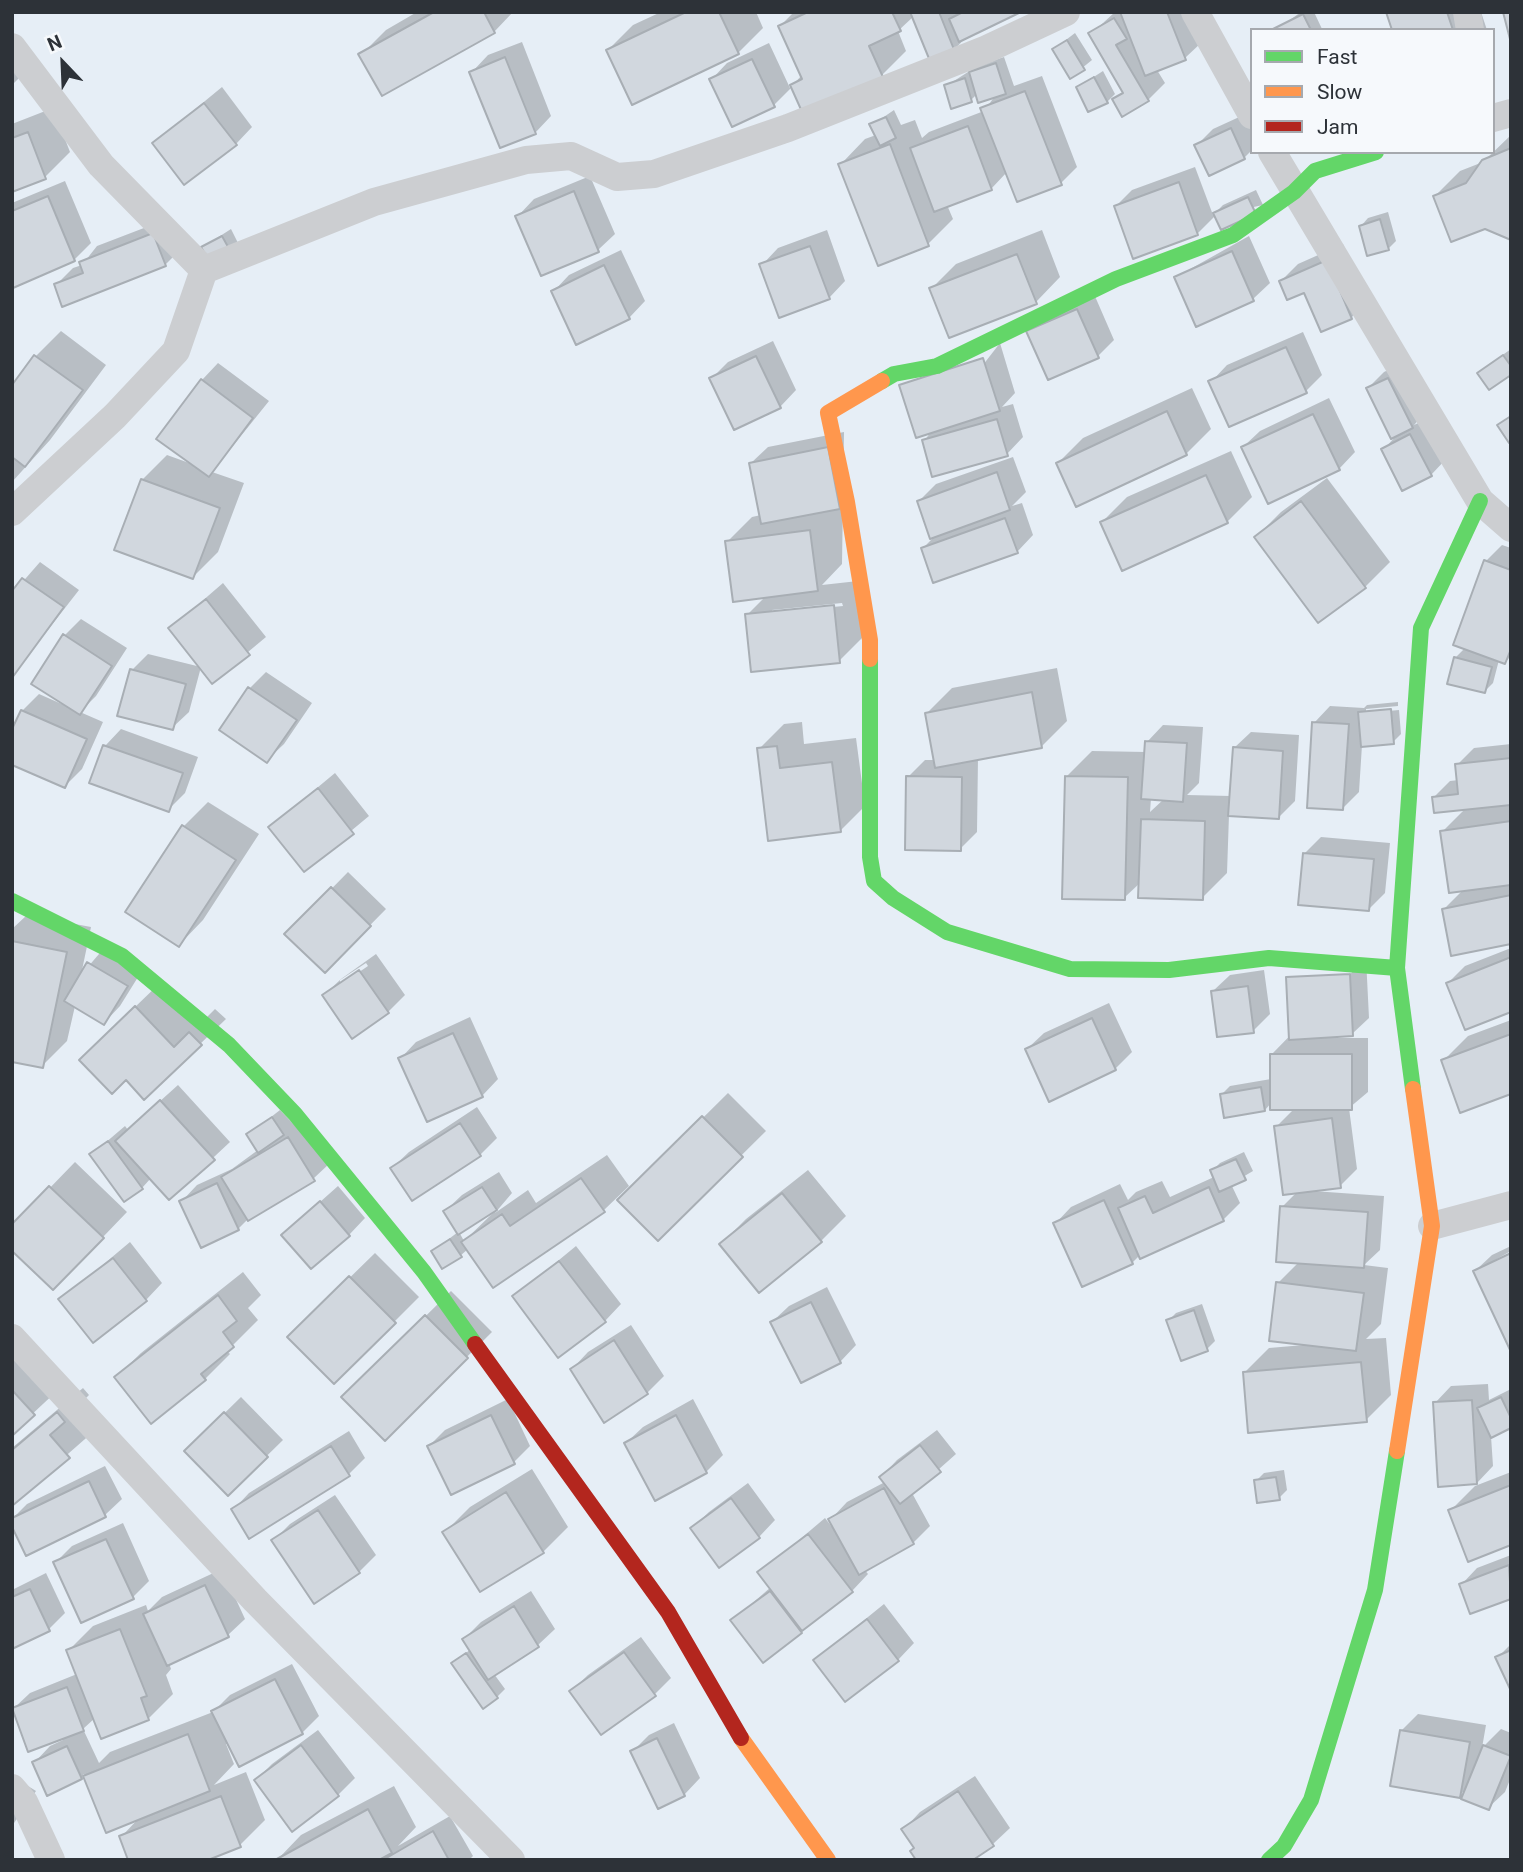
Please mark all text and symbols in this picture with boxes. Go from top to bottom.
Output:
north arrow [28,28,98,98]
legend [1250,28,1495,154]
text: N [44,30,65,56]
text: Fast [1317,45,1357,69]
text: Slow [1317,80,1362,104]
text: Jam [1317,115,1358,139]

